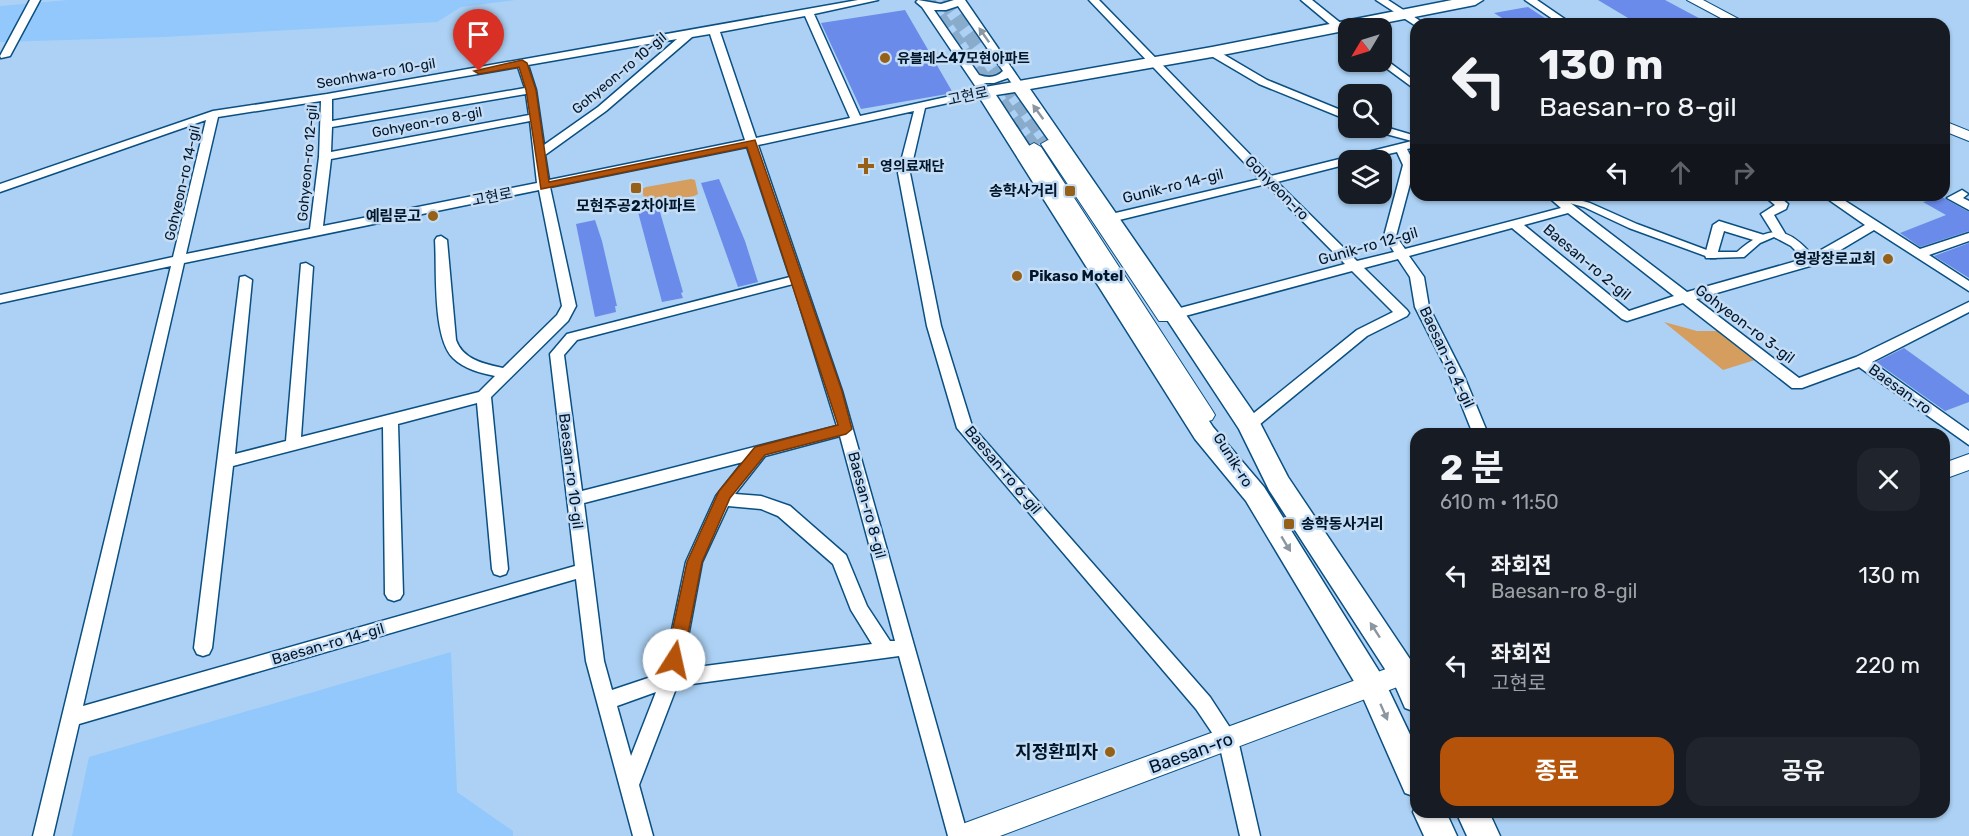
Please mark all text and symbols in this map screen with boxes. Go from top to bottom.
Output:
pin [453,9,504,71]
icon: arrive [462,18,495,51]
north arrow [1338,18,1392,72]
map controls [1338,18,1392,204]
one-way arrow [978,28,990,44]
street label: Gohyeon-ro 10-gil [569,29,670,118]
text: 130 m [1539,40,1664,90]
icon: left [1440,42,1518,120]
place label: 유블레스47모현아파트 [897,50,1030,67]
marker: 유블레스47모현아파트 [878,51,892,65]
street label: Seonhwa-ro 10-gil [315,55,437,92]
street label: 고현로 [946,83,990,109]
button: search [1338,84,1392,138]
text: Baesan-ro 8-gil [1539,91,1737,123]
street label: Gohyeon-ro 8-gil [371,103,484,142]
street label: Gohyeon-ro 12-gil [294,104,321,222]
one-way arrow [1032,104,1044,120]
street label: Gohyeon-ro 14-gil [161,124,204,242]
button: layers [1338,150,1392,204]
street label: Gohyeon-ro [1241,152,1313,224]
icon: left [1601,156,1634,189]
icon: ahead [1664,156,1697,189]
icon: right [1727,156,1760,189]
marker: 영의료재단 [857,157,875,175]
place label: 영의료재단 [880,158,945,175]
street label: Gunik-ro 14-gil [1121,165,1225,207]
marker: 모현주공2차아파트 [629,181,643,195]
place label: 송학사거리 [989,182,1058,200]
street label: 고현로 [470,184,514,210]
marker: 송학사거리 [1063,184,1077,198]
place label: 모현주공2차아파트 [576,197,696,215]
place label: 예림문고 [366,207,421,225]
marker: 예림문고 [426,209,440,223]
street label: Baesan-ro 2-gil [1540,220,1634,304]
street label: Gunik-ro 12-gil [1316,223,1420,269]
place label: 영광장로교회 [1793,250,1876,268]
marker: 영광장로교회 [1881,252,1895,266]
place label: Pikaso Motel [1029,267,1123,285]
marker: Pikaso Motel [1010,269,1024,283]
street label: Gohyeon-ro 3-gil [1692,281,1798,367]
street label: Baesan-ro 4-gil [1416,304,1478,410]
street label: Baesan-ro [1865,360,1935,418]
street label: Baesan-ro 10-gil [555,412,587,530]
street label: Baesan-ro 6-gil [961,422,1045,518]
street label: Gunik-ro [1209,430,1257,490]
text: 2 분 [1440,446,1504,489]
button: close [1857,448,1920,511]
street label: Baesan-ro 8-gil [844,450,890,560]
text: 610 m · 11:50 [1440,490,1559,514]
place label: 송학동사거리 [1301,515,1384,533]
marker: 송학동사거리 [1282,517,1296,531]
one-way arrow [1280,536,1291,552]
text: 좌회전 [1491,552,1552,579]
icon: left [1440,559,1473,592]
text: 130 m [1858,562,1920,589]
text: Baesan-ro 8-gil [1491,579,1637,603]
street label: Baesan-ro 14-gil [270,619,386,669]
one-way arrow [1370,622,1381,638]
position arrow [642,628,706,692]
text: 좌회전 [1491,640,1552,667]
icon: left [1440,649,1473,682]
text: 220 m [1855,652,1920,679]
text: 고현로 [1491,671,1546,695]
one-way arrow [1380,703,1390,721]
street label: Baesan-ro [1146,728,1236,778]
button: 종료 [1440,737,1674,806]
button: 공유 [1686,737,1920,806]
place label: 지정환피자 [1015,741,1098,763]
marker: 지정환피자 [1103,745,1117,759]

